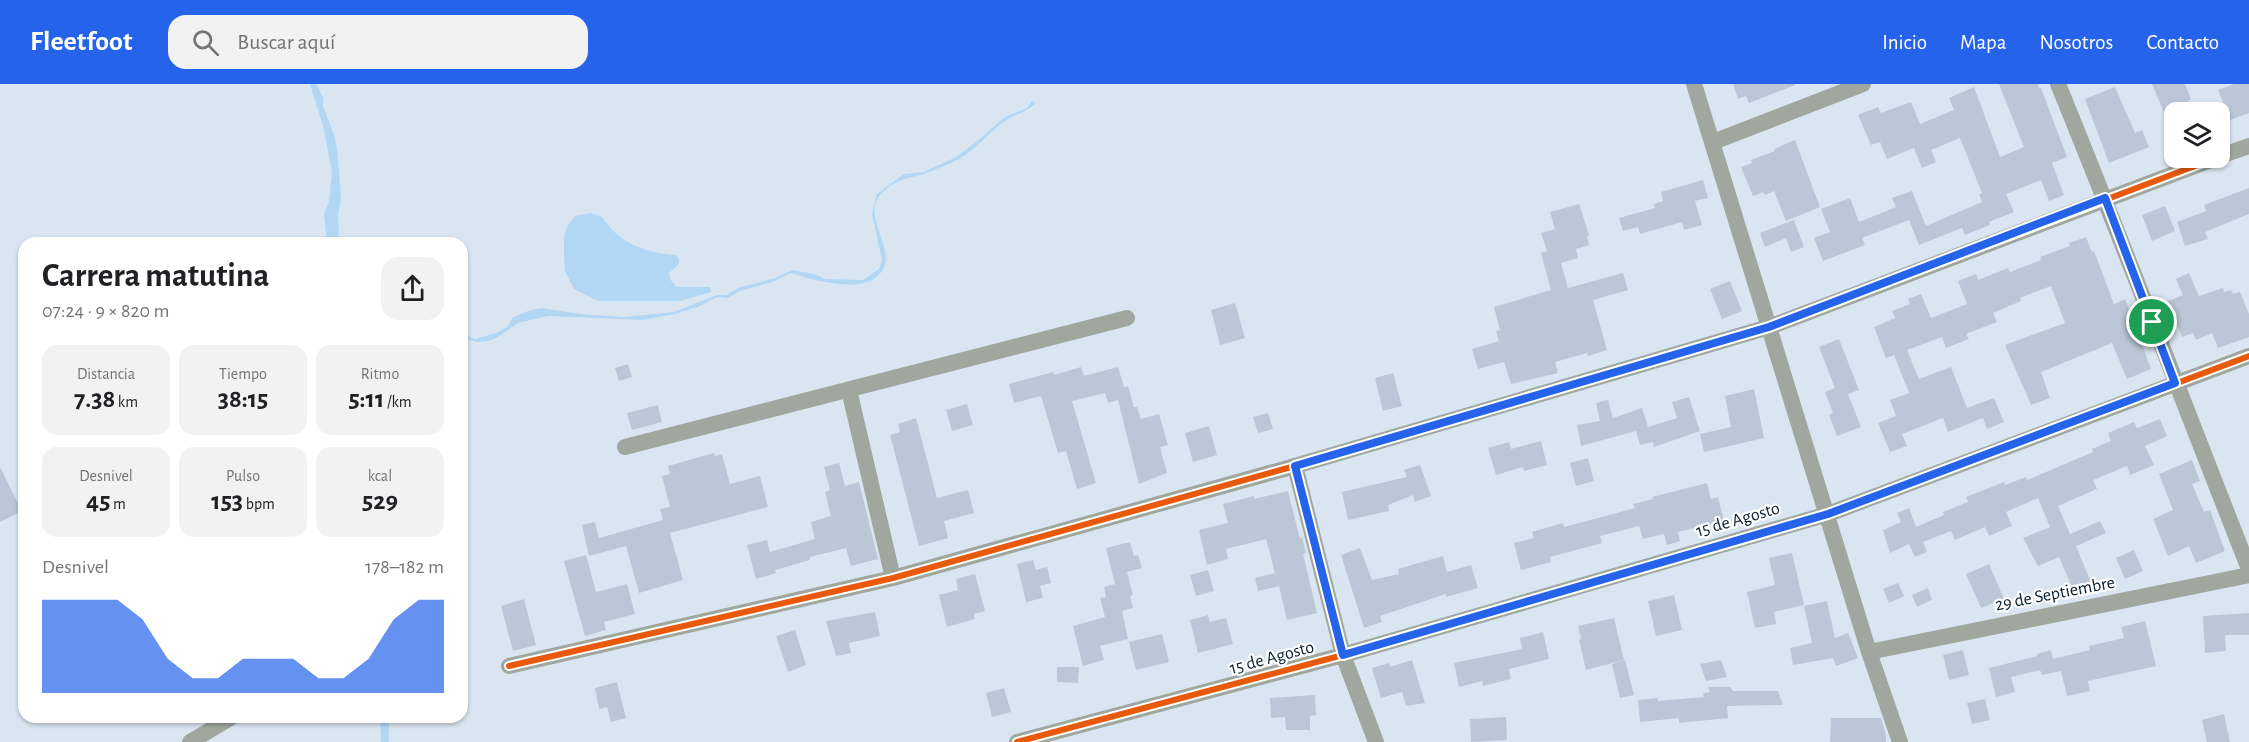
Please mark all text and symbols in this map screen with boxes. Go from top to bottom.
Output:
search box [168,15,588,69]
icon: search [189,26,222,59]
text: Fleetfoot [30,28,132,56]
text: Buscar aquí [237,31,335,53]
text: Inicio [1882,32,1927,53]
text: Mapa [1960,32,2007,53]
text: Nosotros [2040,32,2113,53]
text: Contacto [2146,32,2219,53]
map controls [2164,102,2230,168]
button: layers [2164,102,2230,168]
button: share [381,257,444,320]
text: Carrera matutina [42,260,269,293]
pin [2126,296,2177,347]
text: 07:24 · 9 × 820 m [42,301,169,321]
icon: arrive [2135,305,2168,338]
text: Distancia [77,366,135,382]
text: Tiempo [219,366,267,382]
text: Ritmo [361,366,399,382]
text: 7.38 [74,386,115,412]
text: 38:15 [218,386,268,412]
text: 5:11 [348,386,384,412]
text: km [115,394,138,410]
text: /km [384,394,412,410]
text: Desnivel [79,468,133,484]
text: Pulso [226,468,260,484]
text: kcal [368,468,392,484]
text: 45 [86,488,110,514]
text: 153 [211,488,243,514]
text: 529 [362,488,398,514]
text: m [110,496,126,512]
text: bpm [243,496,275,512]
street label: 15 de Agosto [1694,499,1782,541]
text: Desnivel [42,557,109,577]
text: 178–182 m [365,557,444,577]
street label: 29 de Septiembre [1994,574,2116,614]
street label: 15 de Agosto [1228,638,1316,678]

